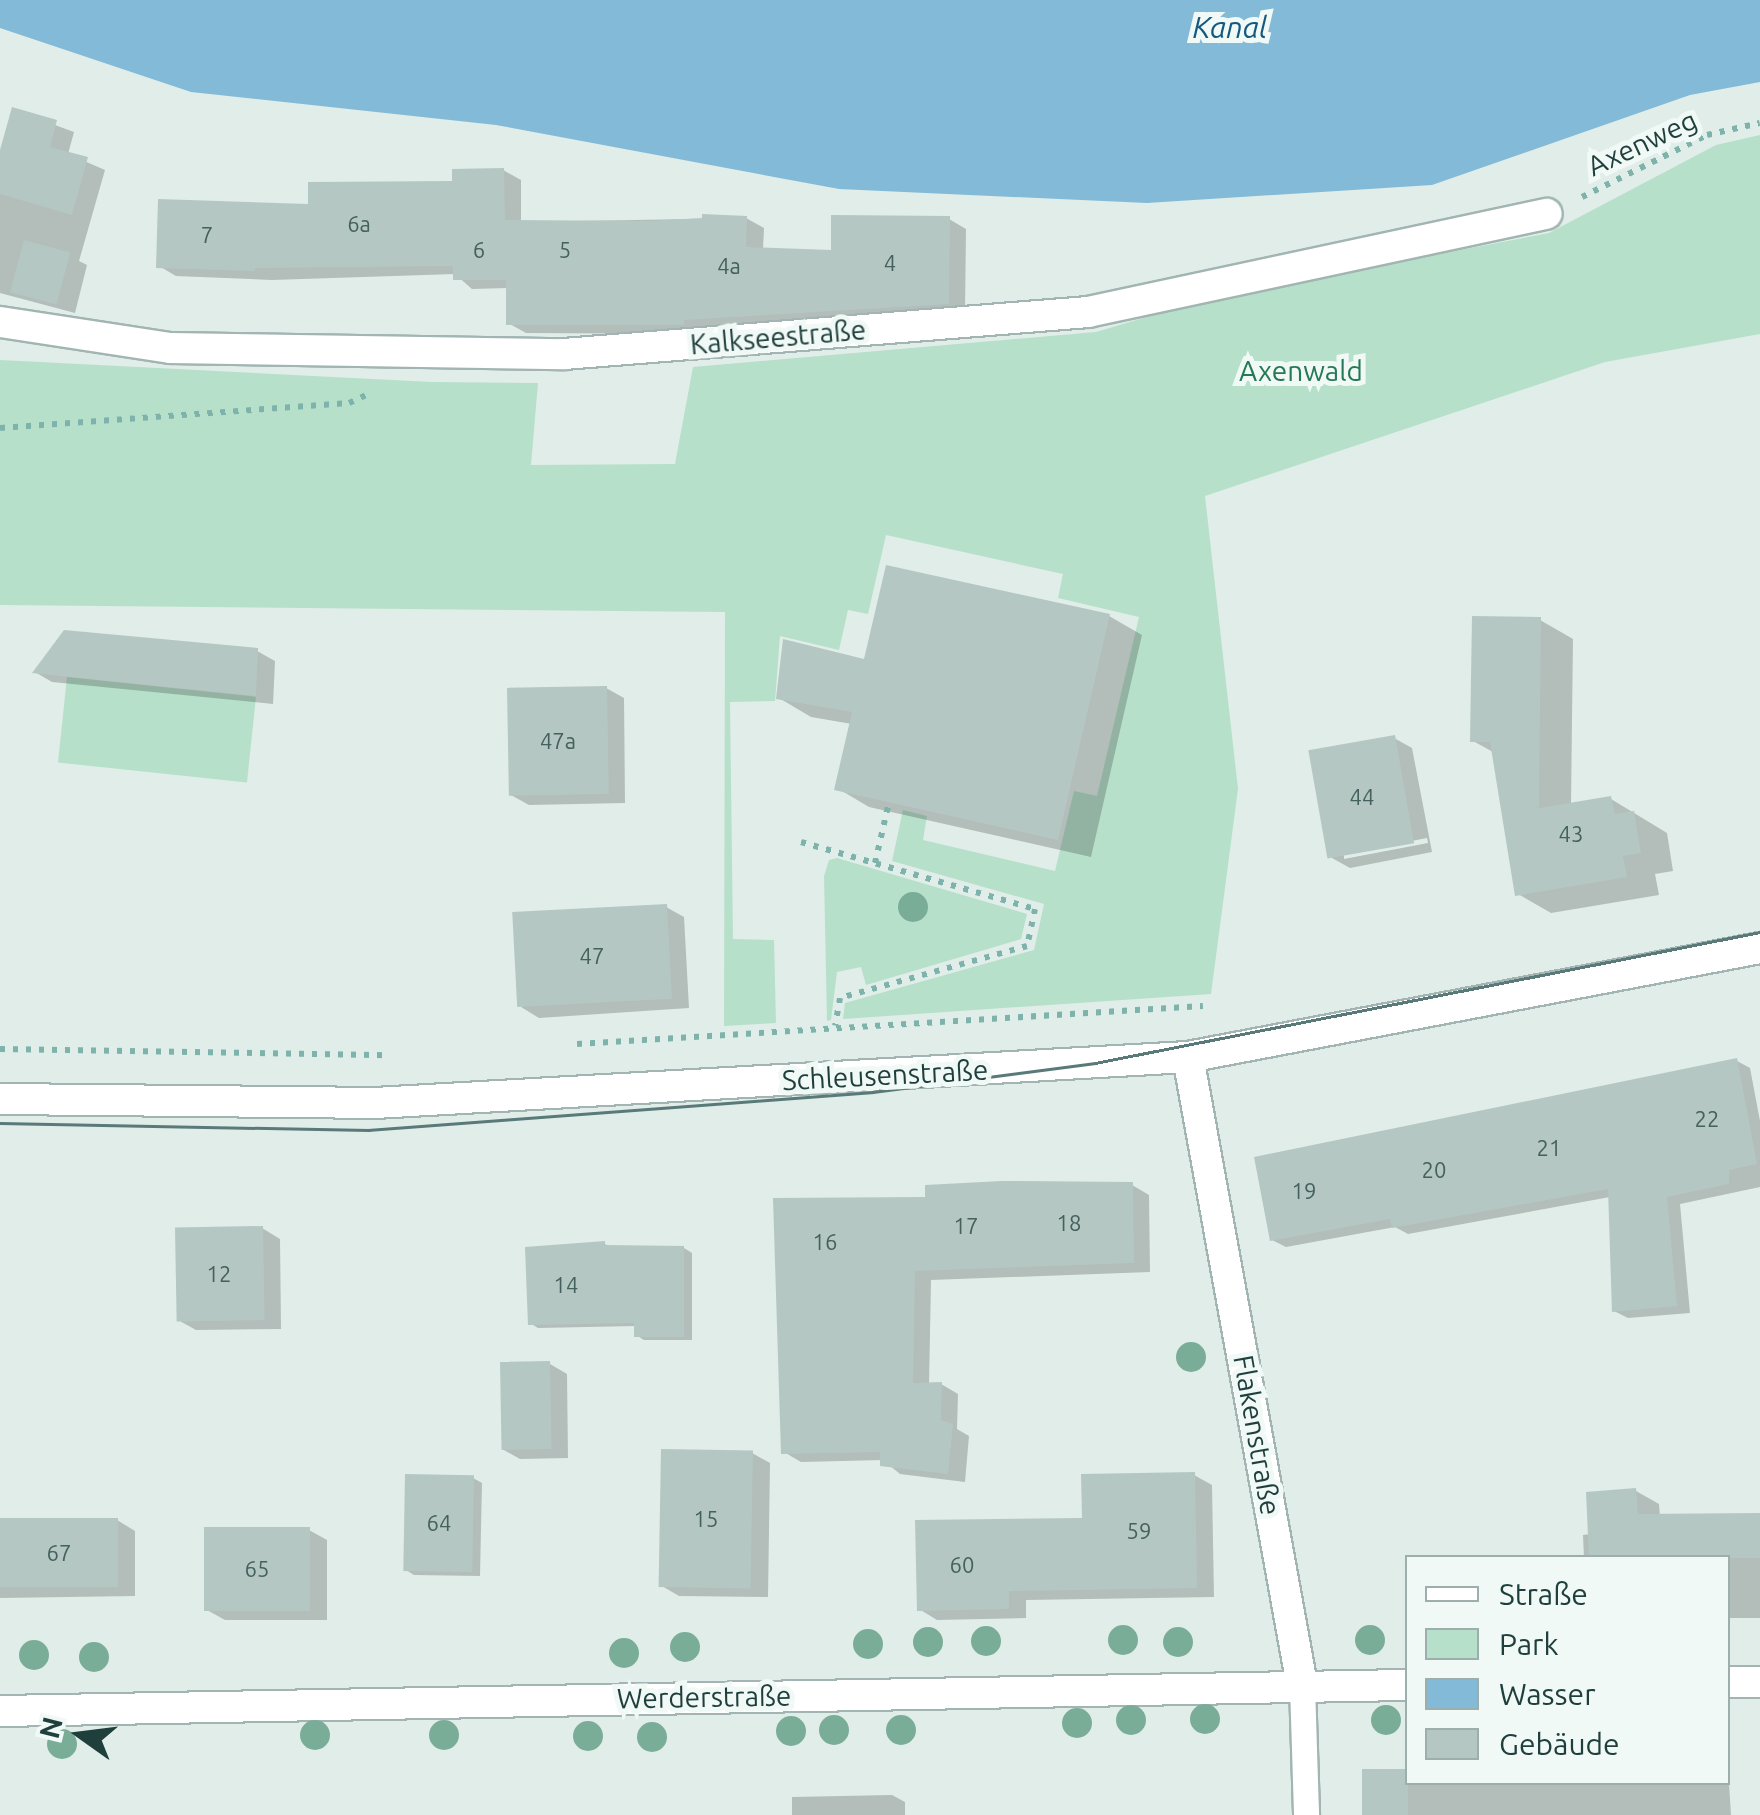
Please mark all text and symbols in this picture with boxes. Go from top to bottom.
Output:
water label: Kanal [1193,9,1267,45]
street label: Axenweg [1582,103,1702,183]
house number: 6a [347,211,371,237]
house number: 7 [201,222,213,248]
house number: 6 [473,237,485,263]
house number: 5 [559,237,571,263]
house number: 4 [884,250,896,276]
house number: 4a [717,253,741,279]
street label: Kalkseestraße [689,313,867,361]
park label: Axenwald [1239,354,1363,388]
house number: 47a [540,728,576,754]
house number: 44 [1350,784,1374,810]
house number: 43 [1559,821,1583,847]
house number: 47 [580,943,604,969]
street label: Schleusenstraße [781,1053,989,1097]
house number: 22 [1695,1106,1719,1132]
house number: 21 [1537,1135,1561,1161]
house number: 20 [1422,1157,1446,1183]
house number: 19 [1292,1178,1316,1204]
house number: 18 [1057,1210,1081,1236]
house number: 17 [954,1213,978,1239]
house number: 16 [813,1229,837,1255]
house number: 12 [207,1261,231,1287]
house number: 14 [554,1272,578,1298]
street label: Flakenstraße [1226,1352,1288,1518]
house number: 15 [694,1506,718,1532]
house number: 64 [427,1510,451,1536]
house number: 59 [1127,1518,1151,1544]
house number: 67 [47,1540,71,1566]
house number: 60 [950,1552,974,1578]
legend [1405,1555,1730,1785]
house number: 65 [245,1556,269,1582]
text: Straße [1499,1577,1588,1611]
text: Park [1499,1627,1559,1661]
text: Wasser [1499,1677,1596,1711]
street label: Werderstraße [617,1679,791,1715]
north arrow [30,1685,130,1785]
text: N [33,1714,68,1742]
text: Gebäude [1499,1727,1620,1761]

